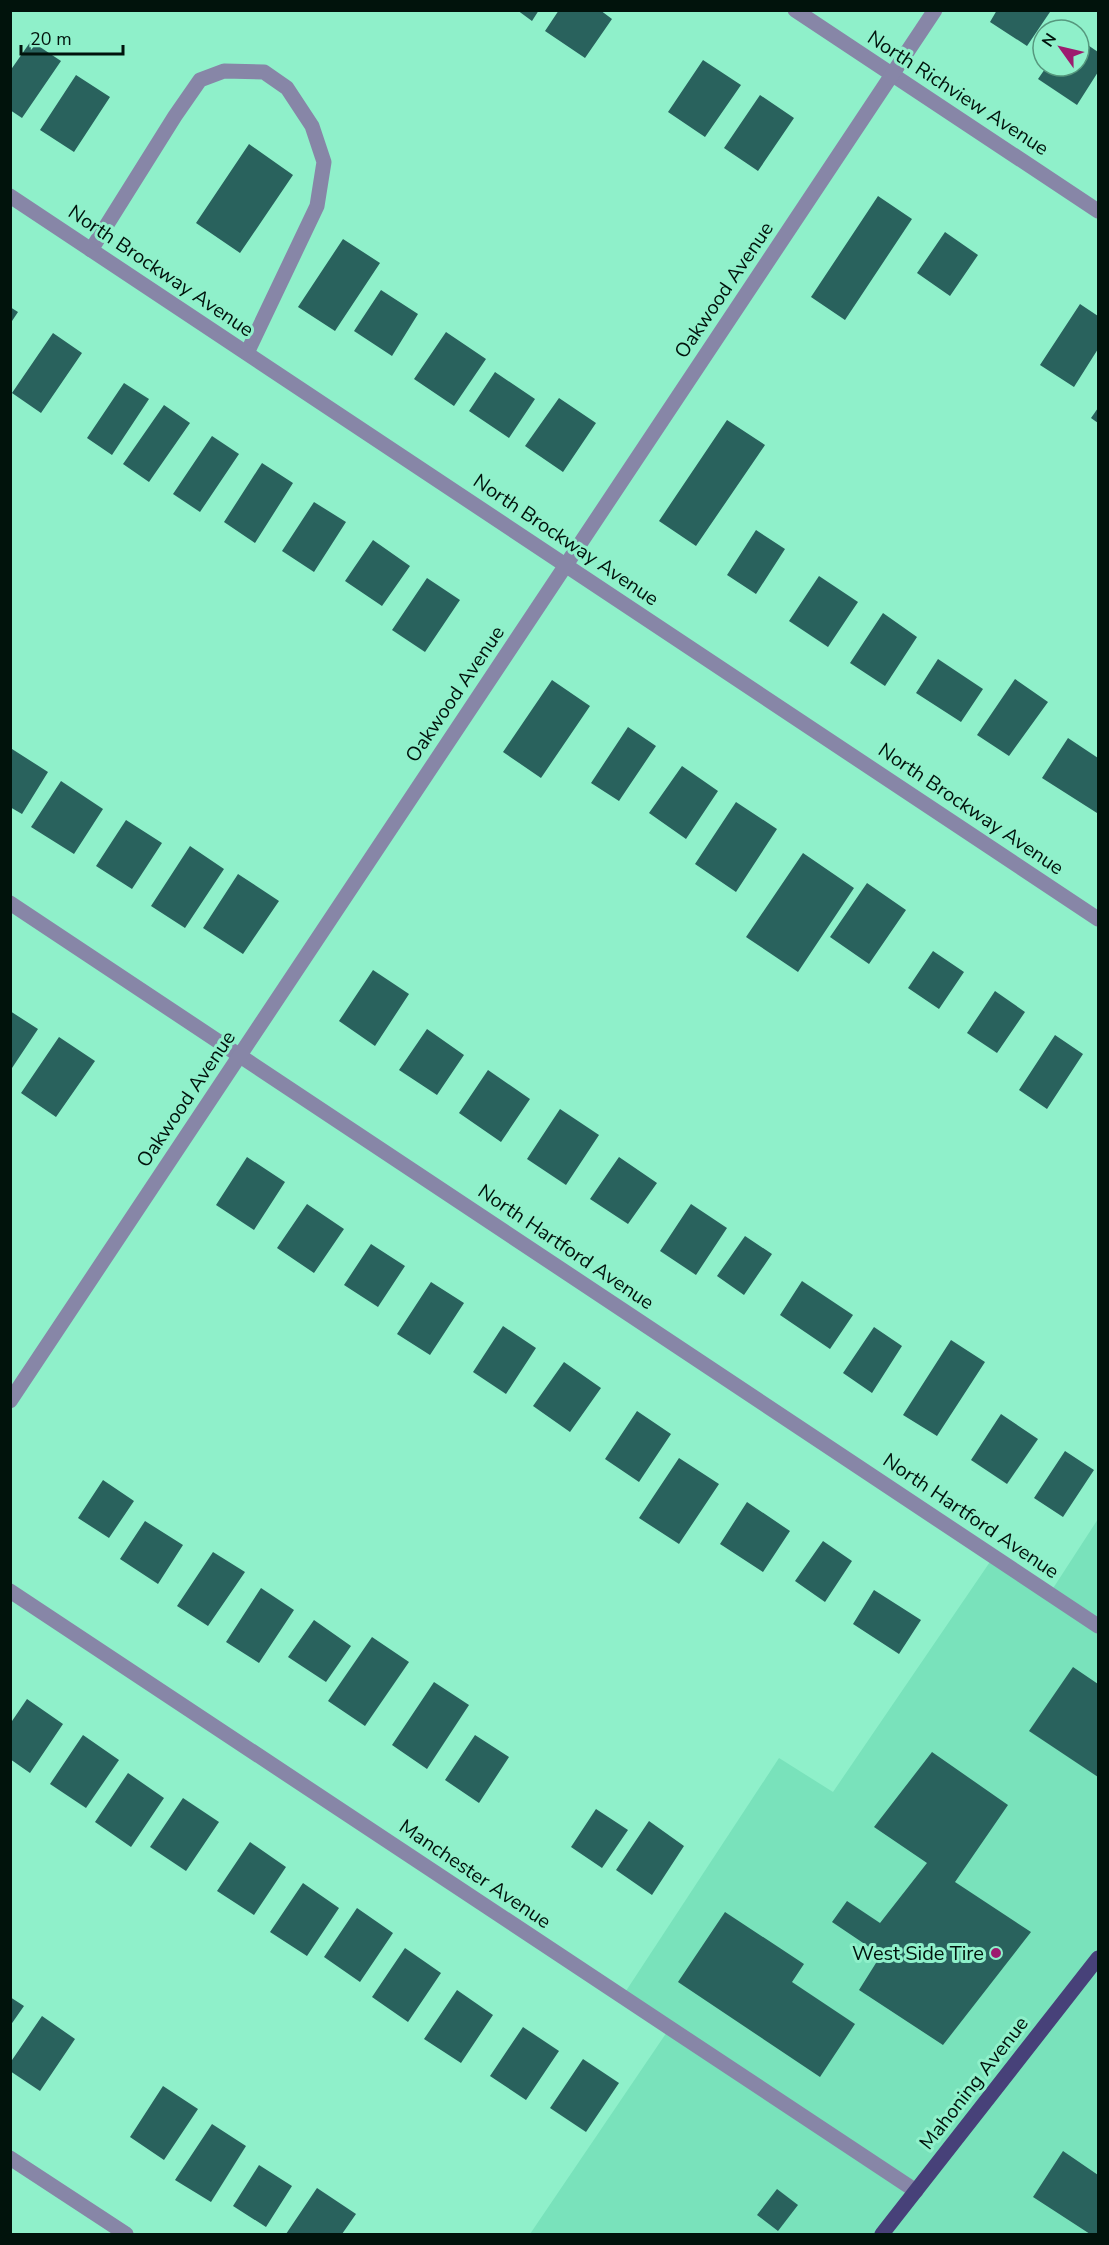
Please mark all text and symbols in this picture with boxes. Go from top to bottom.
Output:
scale bar [21,18,123,56]
north arrow [1031,18,1091,78]
street label: North Richview Avenue [863,25,1053,161]
text: 20 m [30,27,72,51]
street label: North Brockway Avenue [63,199,259,343]
street label: Oakwood Avenue [668,216,780,364]
street label: North Brockway Avenue [468,468,664,612]
street label: Oakwood Avenue [399,620,511,768]
street label: North Brockway Avenue [873,737,1069,881]
street label: Oakwood Avenue [130,1025,242,1173]
street label: North Hartford Avenue [473,1178,659,1316]
street label: North Hartford Avenue [878,1447,1064,1585]
street label: Manchester Avenue [394,1813,556,1935]
place label: West Side Tire [852,1940,984,1967]
marker: West Side Tire [989,1946,1003,1960]
street label: Mahoning Avenue [913,2011,1035,2155]

